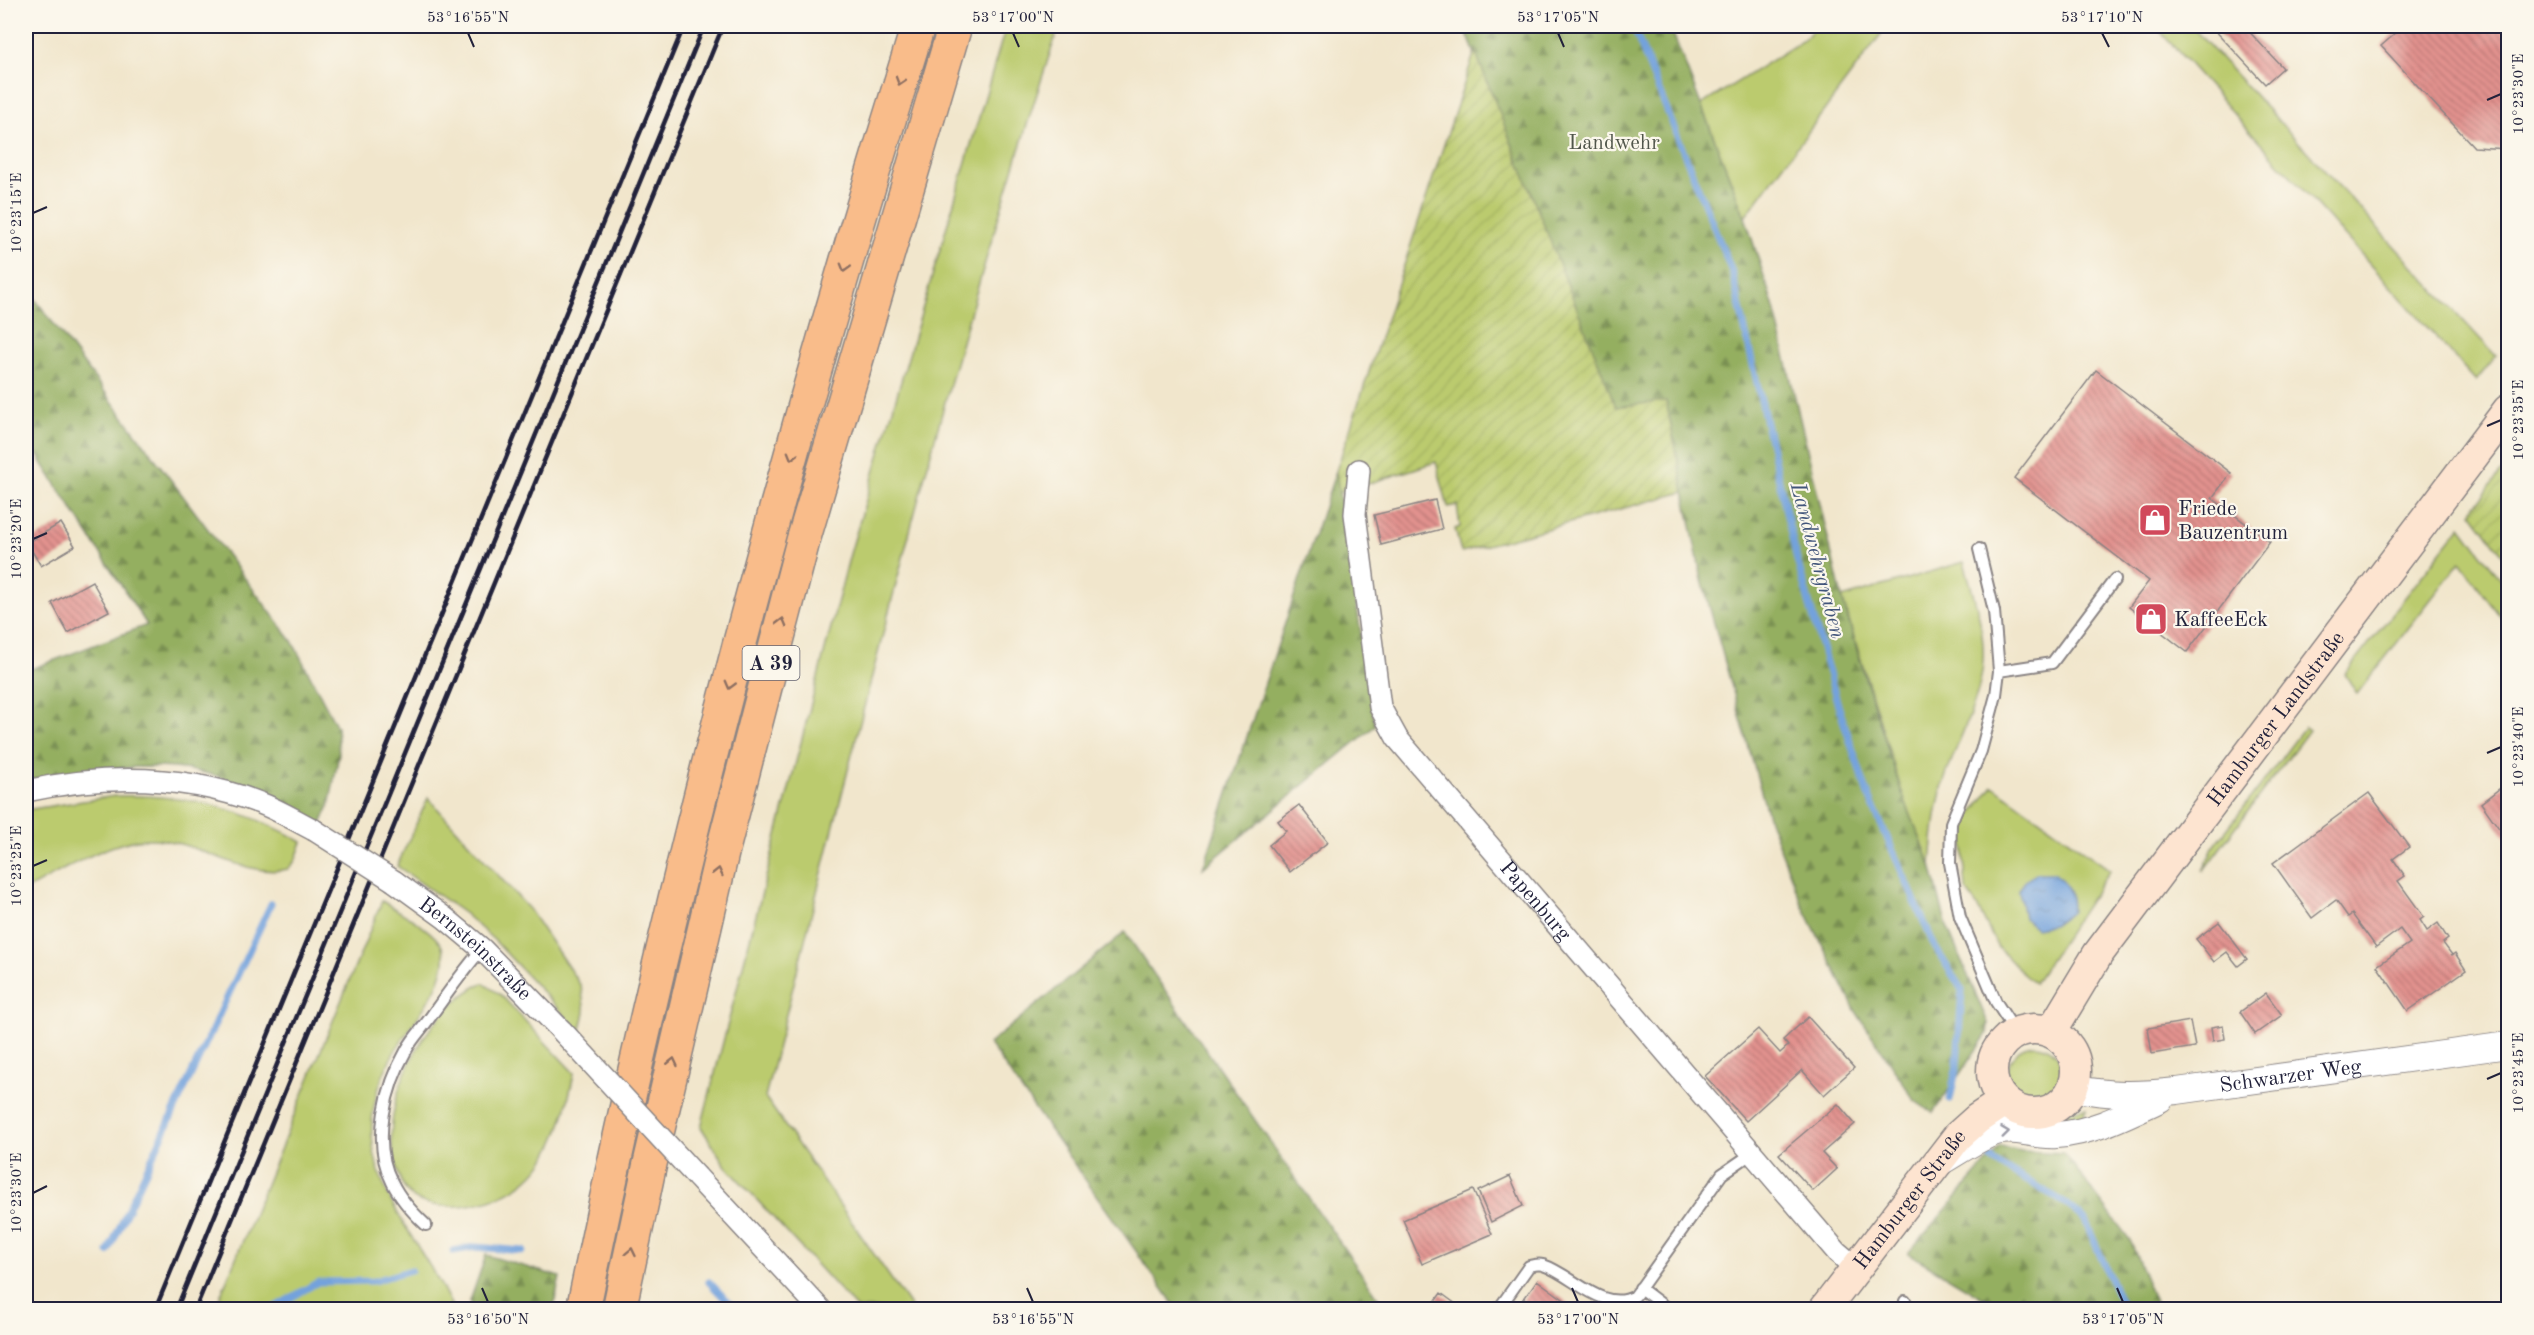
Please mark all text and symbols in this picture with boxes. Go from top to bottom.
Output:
text: 53°16'55"N [427,11,509,26]
text: 53°17'00"N [972,11,1054,26]
text: 53°17'05"N [1517,11,1599,26]
text: 53°17'10"N [2061,11,2143,26]
text: 10°23'30"E [2512,54,2527,134]
one-way arrow [895,75,908,86]
park label: Landwehr [1568,133,1660,154]
text: 10°23'15"E [10,173,25,253]
one-way arrow [840,262,852,273]
text: 10°23'35"E [2512,380,2527,460]
one-way arrow [786,451,799,461]
water label: Landwehrgraben [1785,479,1849,641]
text: 10°23'20"E [10,499,25,579]
place label: Friede Bauzentrum [2178,499,2288,544]
shop icon: Friede Bauzentrum [2137,502,2173,538]
shop icon: KaffeeEck [2133,601,2169,637]
place label: KaffeeEck [2174,610,2268,631]
one-way arrow [775,617,787,628]
street label: Hamburger Landstraße [2204,628,2349,811]
road number: A 39 [742,646,800,680]
one-way arrow [725,679,737,690]
text: 10°23'40"E [2512,707,2527,787]
text: 10°23'25"E [10,826,25,906]
street label: Papenburg [1495,858,1575,946]
one-way arrow [710,867,723,877]
street label: Bernsteinstraße [415,894,535,1005]
text: 10°23'45"E [2512,1033,2527,1113]
street label: Schwarzer Weg [2218,1056,2364,1097]
one-way arrow [666,1057,679,1067]
street label: Hamburger Straße [1850,1126,1970,1274]
one-way arrow [2000,1126,2010,1138]
text: 10°23'30"E [10,1153,25,1233]
one-way arrow [624,1248,637,1258]
text: 53°16'50"N [447,1313,529,1328]
text: 53°16'55"N [992,1313,1074,1328]
text: 53°17'00"N [1537,1313,1619,1328]
text: 53°17'05"N [2082,1313,2164,1328]

